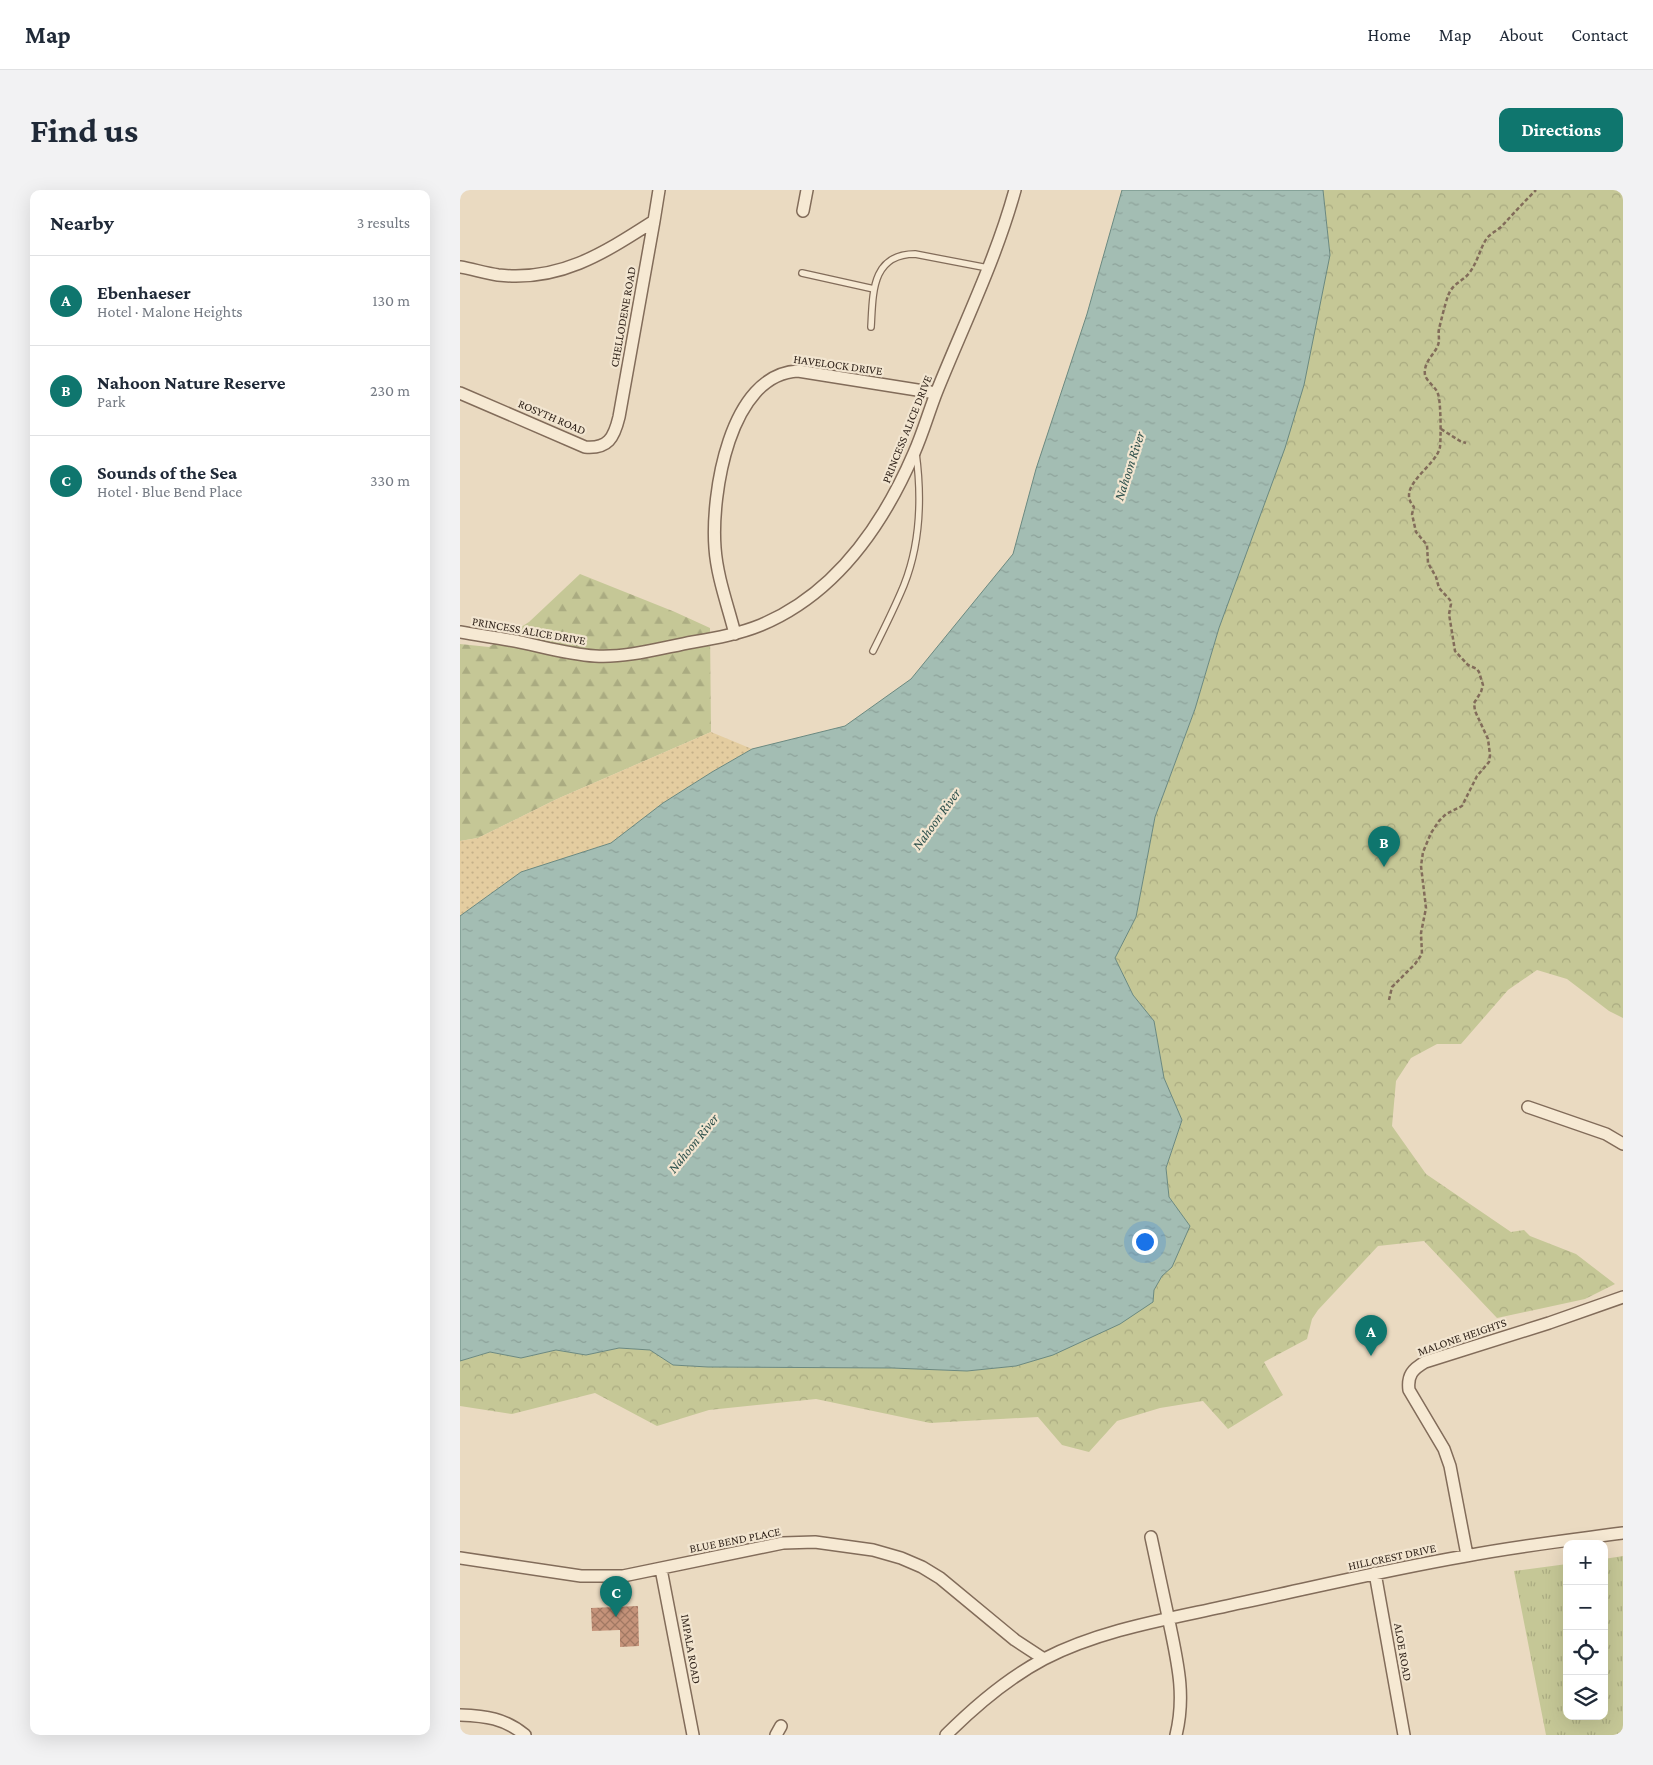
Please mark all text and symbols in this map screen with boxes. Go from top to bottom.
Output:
text: Map [25,21,71,48]
text: Home [1368,25,1411,45]
text: Map [1439,25,1471,45]
text: About [1499,25,1543,45]
text: Contact [1571,25,1628,45]
button: Directions [1499,108,1623,152]
text: Find us [30,111,138,150]
text: Nearby [50,211,114,235]
text: 3 results [357,214,410,231]
street label: CHELLODENE ROAD [607,266,639,368]
text: Ebenhaeser [97,282,191,303]
text: A [61,292,71,309]
text: 130 m [372,292,410,309]
text: Hotel · Malone Heights [97,303,243,320]
street label: HAVELOCK DRIVE [793,352,884,378]
text: Nahoon Nature Reserve [97,372,286,393]
street label: PRINCESS ALICE DRIVE [879,373,935,485]
text: B [61,382,71,399]
text: 230 m [370,382,410,399]
text: Park [97,393,125,410]
street label: ROSYTH ROAD [516,396,588,438]
water label: Nahoon River [1110,428,1148,502]
text: Sounds of the Sea [97,462,237,483]
text: C [61,472,71,489]
text: 330 m [370,472,410,489]
text: Hotel · Blue Bend Place [97,483,242,500]
street label: PRINCESS ALICE DRIVE [471,614,587,648]
water label: Nahoon River [909,784,964,853]
pin: B [1368,826,1400,867]
water label: Nahoon River [664,1109,722,1176]
your location [1132,1229,1158,1255]
pin: A [1355,1315,1387,1356]
street label: MALONE HEIGHTS [1416,1315,1509,1359]
street label: BLUE BEND PLACE [688,1524,782,1556]
map controls [1563,1540,1608,1720]
button: + [1563,1540,1608,1585]
street label: HILLCREST DRIVE [1347,1541,1438,1573]
pin: C [600,1576,632,1617]
button: − [1563,1585,1608,1630]
street label: IMPALA ROAD [678,1613,704,1685]
street label: ALOE ROAD [1391,1622,1415,1682]
button: locate [1563,1630,1608,1675]
button: layers [1563,1675,1608,1720]

